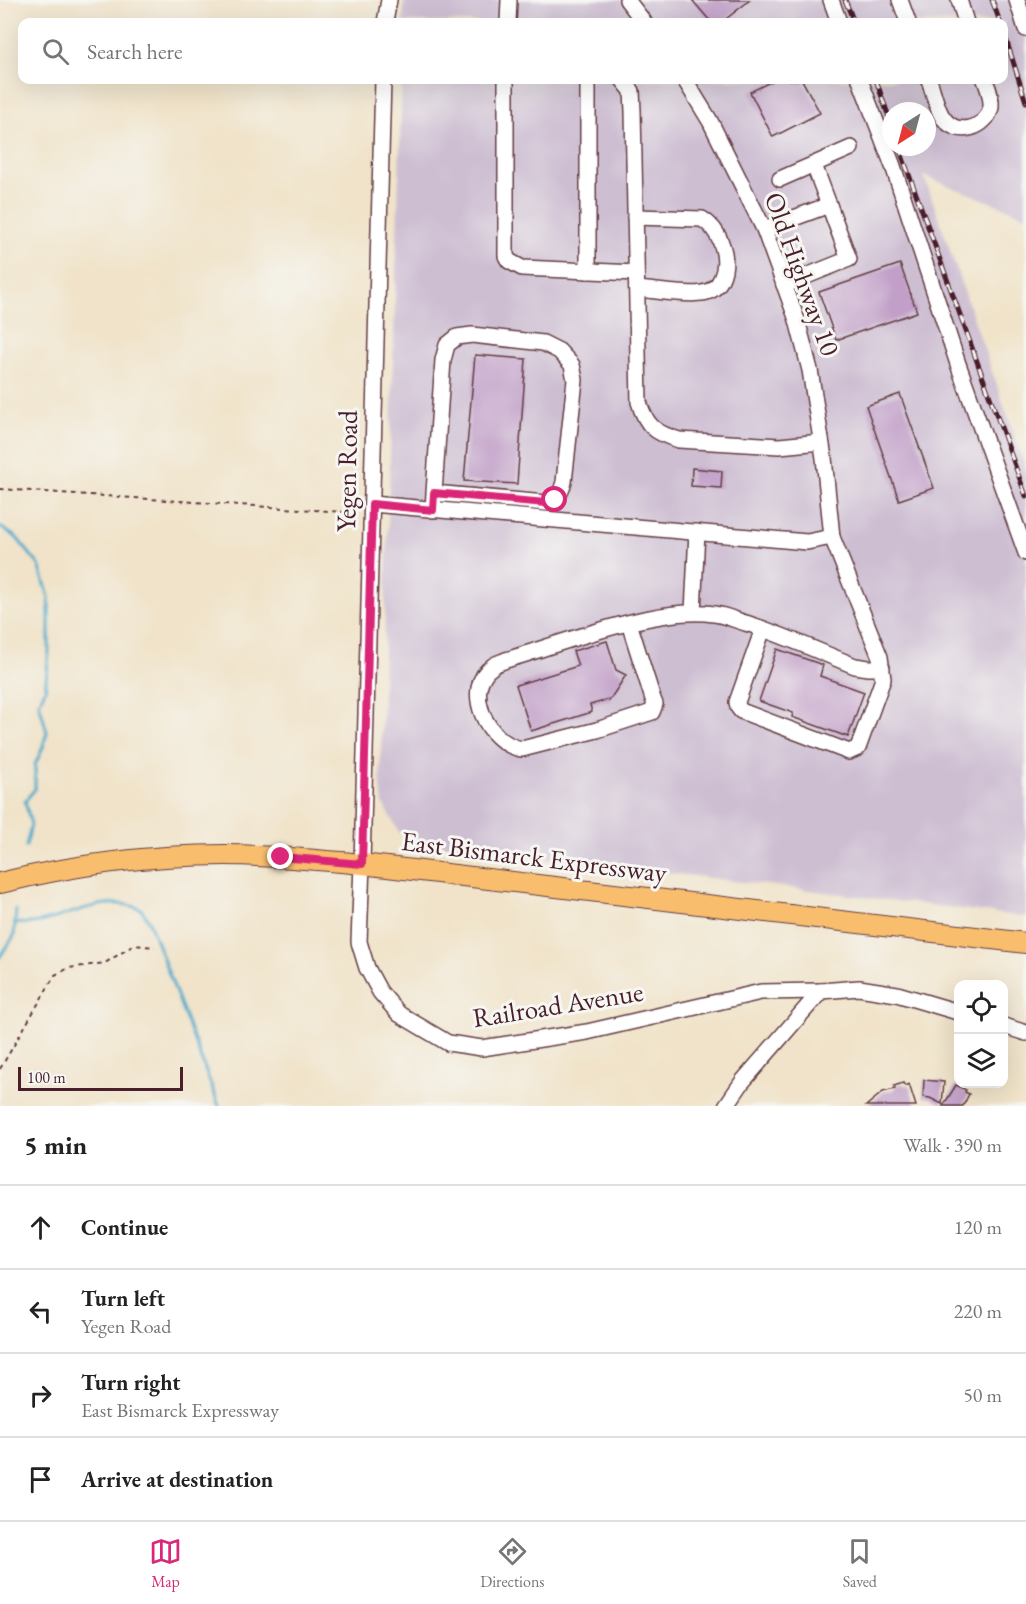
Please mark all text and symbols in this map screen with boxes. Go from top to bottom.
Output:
search box [18,18,1008,84]
icon: search [39,35,72,68]
text: Search here [87,37,182,66]
north arrow [882,102,936,156]
street label: Old Highway 10 [757,187,848,360]
street label: Yegen Road [328,409,365,532]
route start [541,486,567,512]
street label: East Bismarck Expressway [399,823,669,890]
route end [267,843,293,869]
street label: Railroad Avenue [470,974,646,1035]
map controls [954,980,1008,1088]
button: locate [954,980,1008,1034]
button: layers [954,1034,1008,1088]
scale bar [18,1064,183,1092]
text: 100 m [27,1067,66,1088]
text: 5 min [24,1128,87,1162]
text: Walk · 390 m [903,1132,1002,1158]
icon: ahead [24,1211,57,1244]
text: Continue [81,1213,168,1242]
text: 120 m [954,1214,1002,1240]
text: Turn left [81,1284,165,1313]
icon: left [24,1295,57,1328]
text: 220 m [954,1298,1002,1324]
text: Yegen Road [81,1313,171,1339]
text: Turn right [81,1368,180,1397]
icon: right [24,1379,57,1412]
text: 50 m [963,1382,1002,1408]
text: East Bismarck Expressway [81,1397,279,1423]
icon: arrive [24,1463,57,1496]
text: Arrive at destination [81,1465,273,1494]
tab: Map [149,1535,182,1592]
tab: Directions [480,1535,545,1592]
tab: Saved [843,1535,877,1592]

